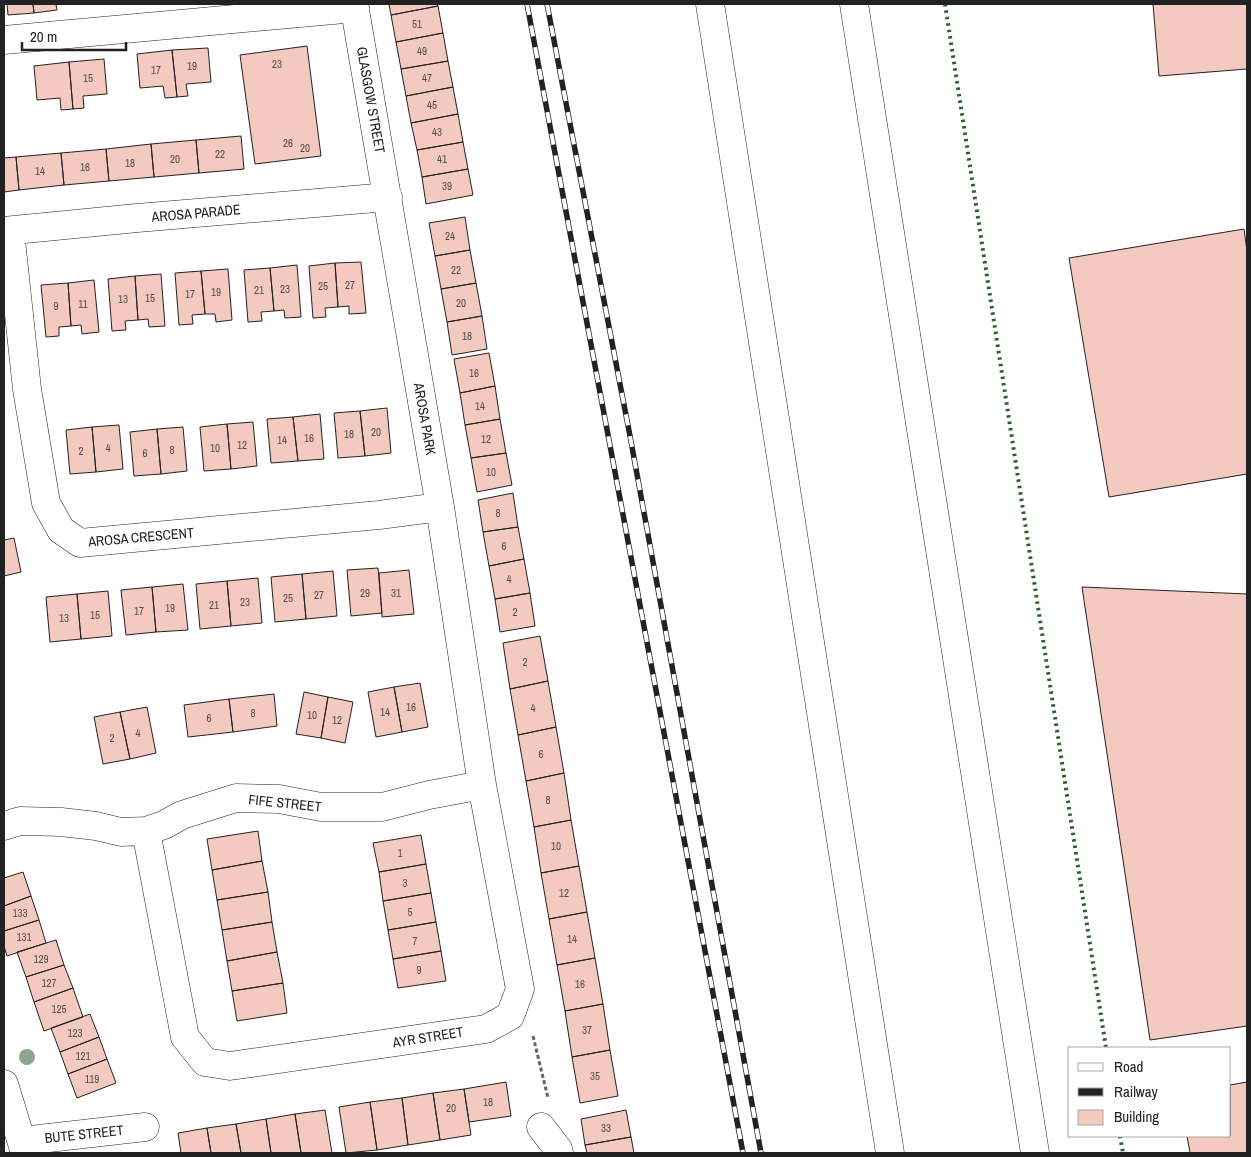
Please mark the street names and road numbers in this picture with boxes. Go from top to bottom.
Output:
street label: GLASGOW STREET [353,45,389,155]
street label: AROSA PARADE [150,200,241,226]
street label: AROSA PARK [410,380,440,457]
street label: AROSA CRESCENT [86,523,195,551]
street label: FIFE STREET [248,790,322,816]
street label: AYR STREET [390,1023,465,1052]
street label: BUTE STREET [44,1121,124,1147]

